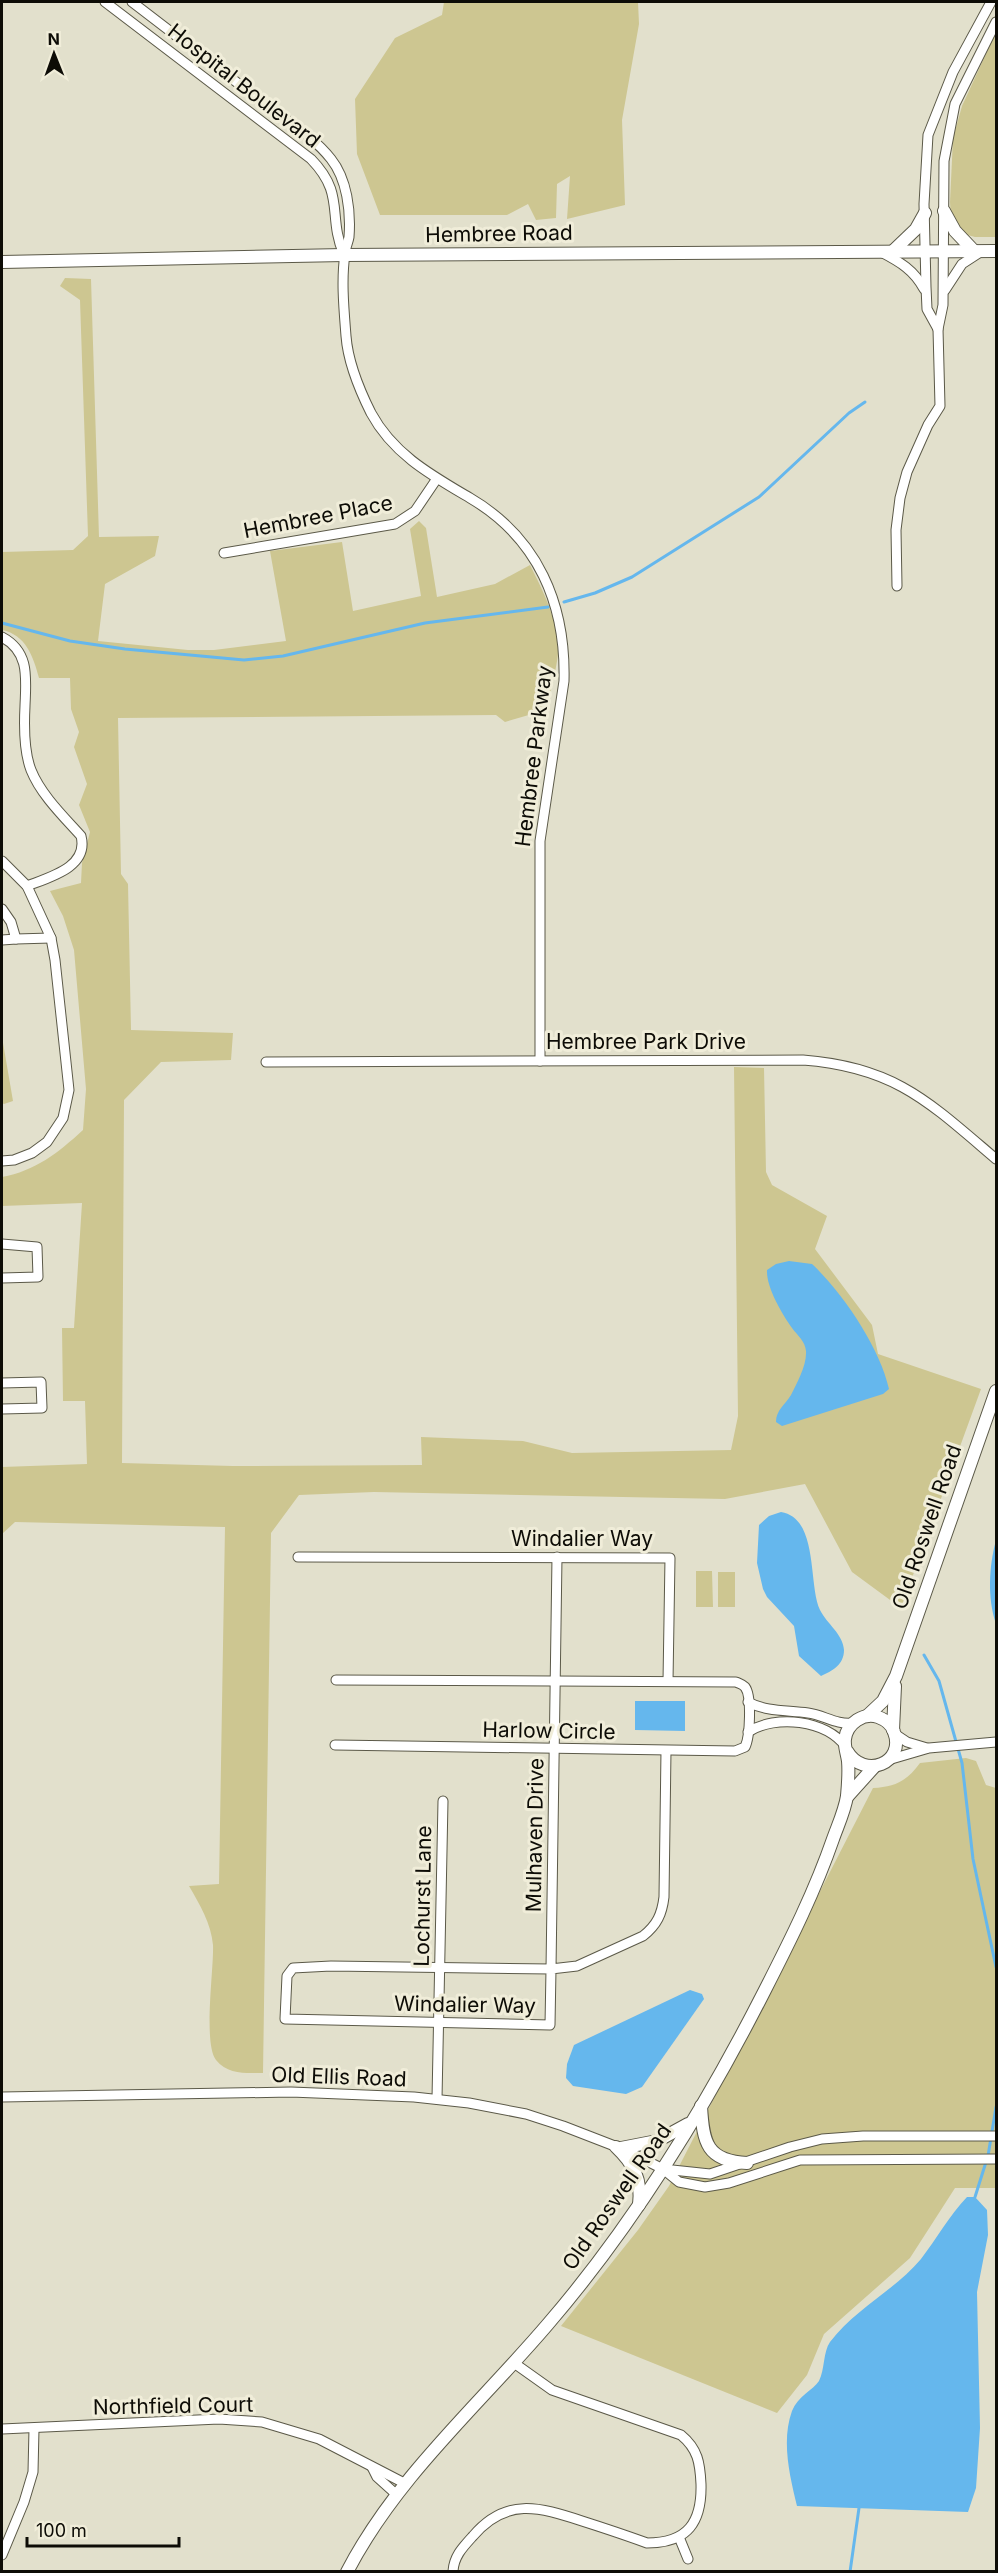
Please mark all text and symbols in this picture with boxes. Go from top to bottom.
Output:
street label: Hospital Boulevard [163,18,326,153]
north arrow [24,24,84,84]
text: N [47,29,60,49]
street label: Hembree Road [425,220,573,247]
street label: Hembree Place [241,490,395,543]
street label: Hembree Parkway [510,664,557,848]
street label: Hembree Park Drive [546,1029,746,1054]
street label: Old Roswell Road [887,1441,966,1612]
street label: Windalier Way [511,1526,653,1551]
street label: Harlow Circle [482,1717,616,1744]
street label: Mulhaven Drive [521,1758,548,1912]
street label: Lochurst Lane [409,1825,436,1967]
street label: Windalier Way [394,1991,536,2018]
street label: Old Ellis Road [271,2062,407,2091]
street label: Old Roswell Road [557,2119,676,2275]
street label: Northfield Court [93,2392,253,2419]
scale bar [27,2510,178,2548]
text: 100 m [36,2520,87,2541]

